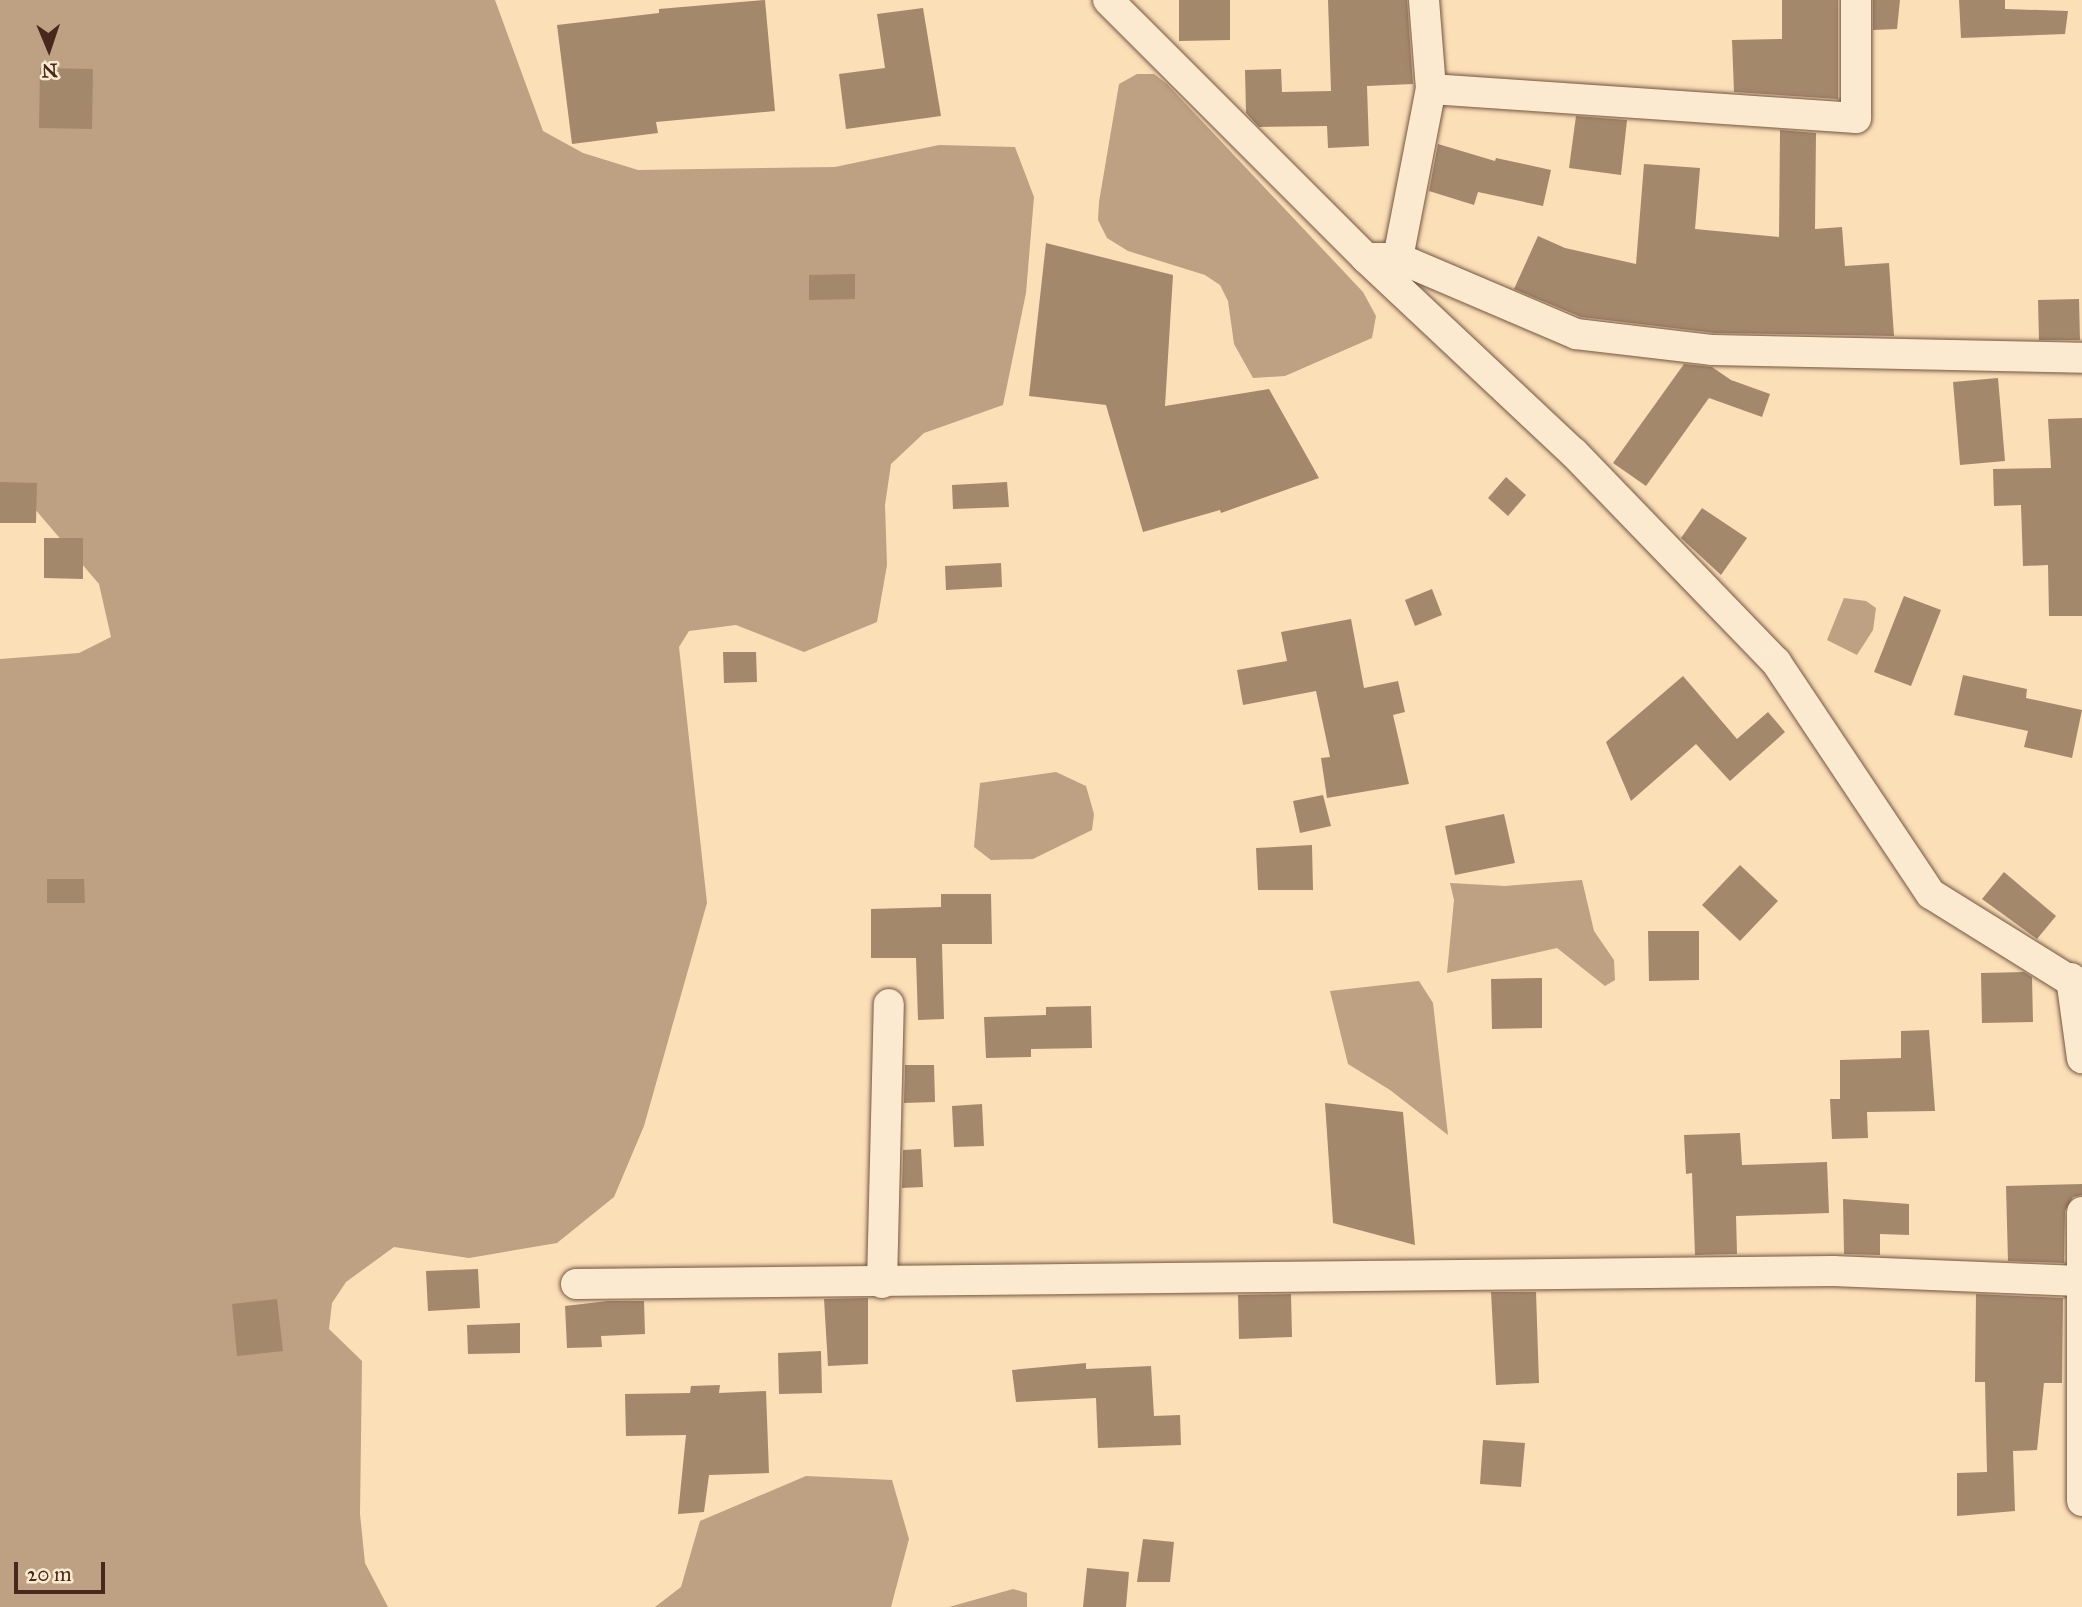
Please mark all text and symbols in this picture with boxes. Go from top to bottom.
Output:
north arrow [14,14,84,84]
text: N [41,59,58,82]
scale bar [18,1548,108,1592]
text: 20 m [27,1561,72,1587]

